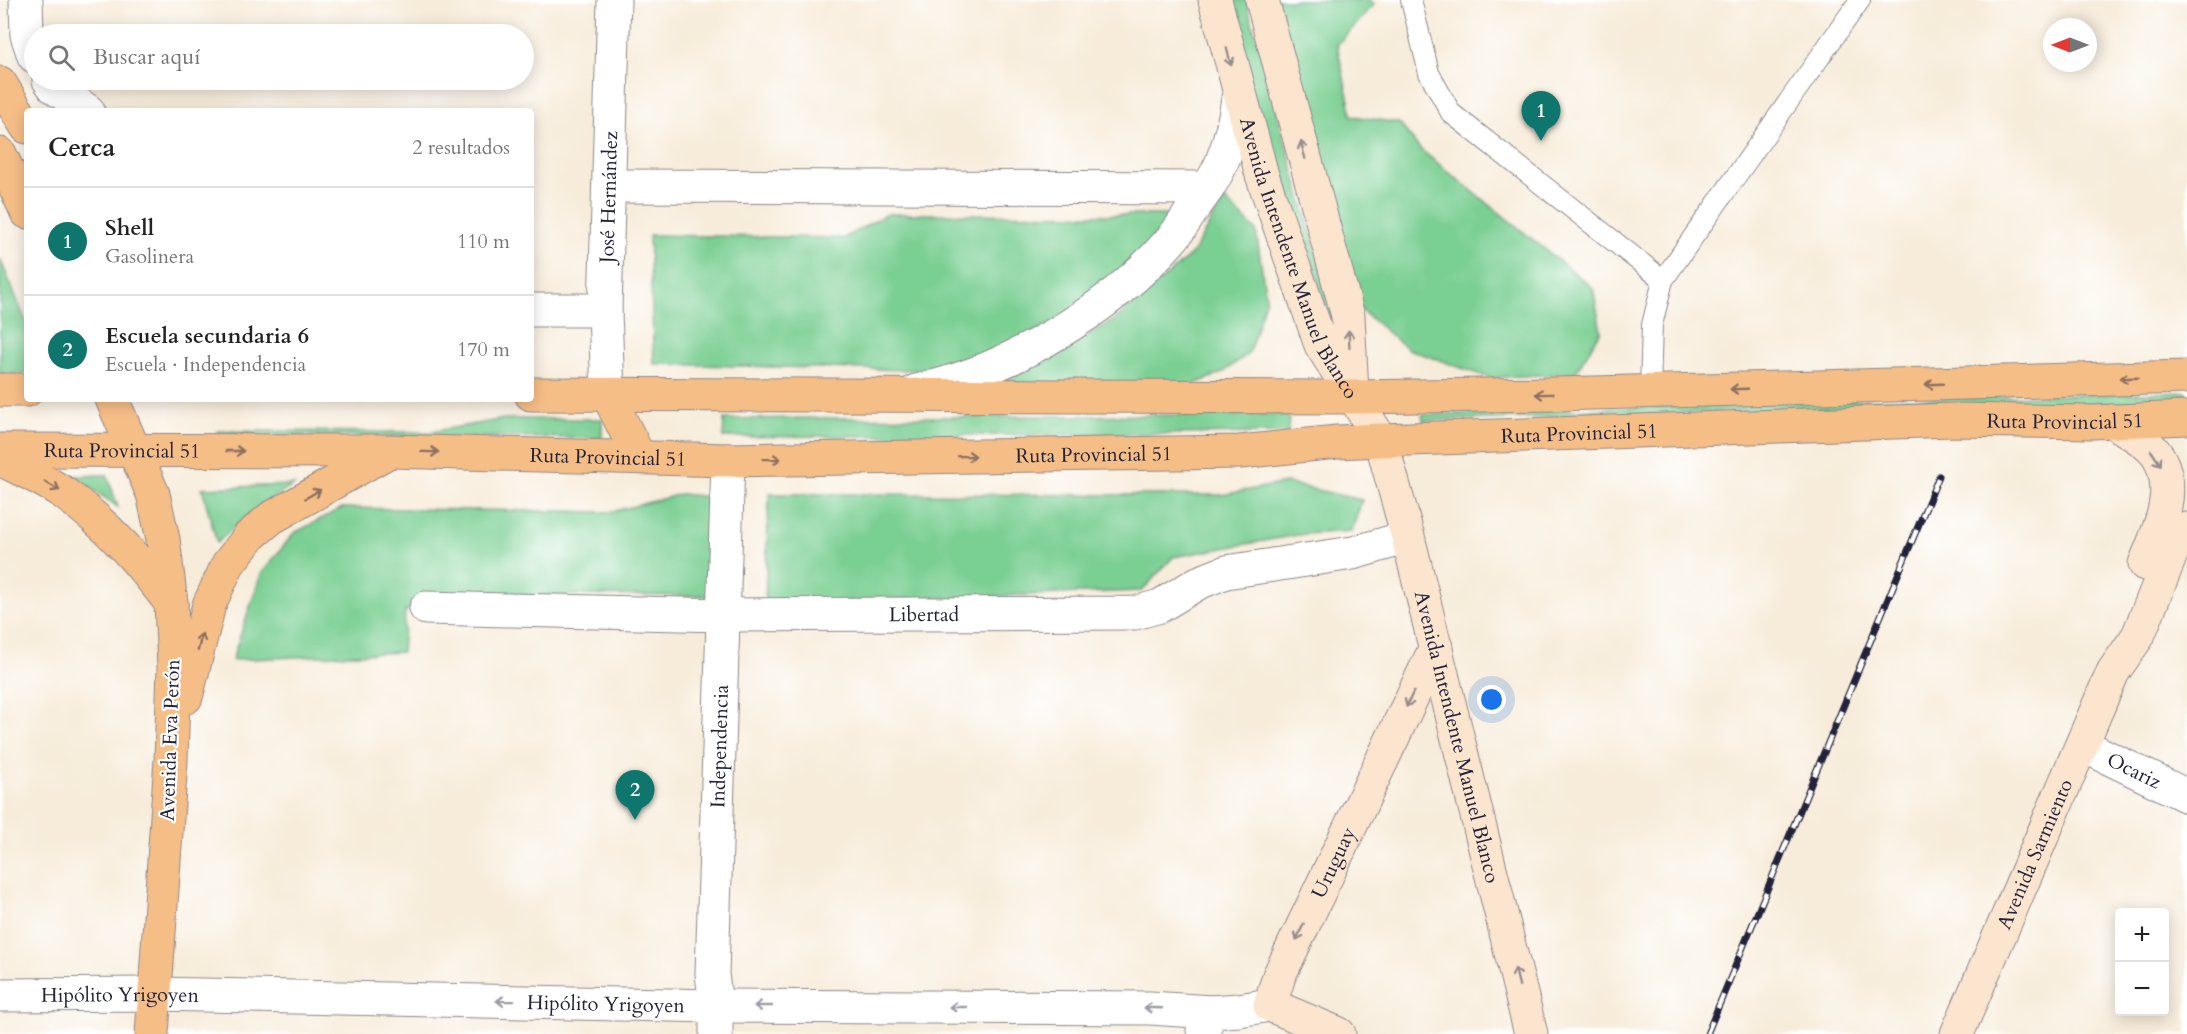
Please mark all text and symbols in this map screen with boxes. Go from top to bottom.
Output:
north arrow [2043,18,2097,72]
search box [24,24,534,90]
icon: search [45,41,78,74]
text: Buscar aquí [93,42,200,72]
one-way arrow [1224,47,1235,66]
pin: 1 [1522,92,1560,141]
street label: Avenida Intendente Manuel Blanco [1234,114,1365,404]
text: Cerca [48,130,115,165]
street label: José Hernández [593,131,624,266]
text: 2 resultados [412,134,510,161]
one-way arrow [1297,141,1308,160]
text: Shell [105,213,154,243]
text: 1 [62,228,73,255]
text: 110 m [457,228,510,255]
text: Gasolinera [105,243,194,270]
text: Escuela secundaria 6 [105,321,309,351]
one-way arrow [1344,329,1355,349]
text: 2 [62,336,73,363]
text: 170 m [457,336,510,363]
text: Escuela · Independencia [105,351,306,378]
one-way arrow [2119,373,2139,384]
one-way arrow [1924,378,1944,389]
one-way arrow [1729,383,1749,395]
one-way arrow [1534,389,1554,400]
street label: Ruta Provincial 51 [1986,406,2144,436]
street label: Ruta Provincial 51 [1500,417,1658,449]
street label: Ruta Provincial 51 [44,437,200,464]
street label: Ruta Provincial 51 [1015,440,1172,469]
street label: Ruta Provincial 51 [529,441,687,472]
one-way arrow [224,445,244,457]
one-way arrow [419,446,439,458]
one-way arrow [2150,449,2162,465]
one-way arrow [956,450,976,462]
one-way arrow [761,453,781,465]
one-way arrow [43,480,60,492]
one-way arrow [304,488,321,500]
street label: Avenida Intendente Manuel Blanco [1408,588,1507,886]
street label: Libertad [889,600,960,628]
one-way arrow [194,633,206,652]
street label: Avenida Eva Perón [154,658,186,821]
street label: Independencia [704,684,735,809]
your location [1477,685,1506,714]
one-way arrow [1404,690,1416,708]
street label: Ocariz [2103,746,2166,795]
pin: 2 [616,770,654,820]
street label: Avenida Sarmiento [1990,774,2079,933]
street label: Uruguay [1305,822,1362,903]
map controls [2115,908,2169,1016]
button: + [2115,908,2169,962]
one-way arrow [1293,923,1305,941]
button: − [2115,962,2169,1016]
one-way arrow [1510,968,1522,987]
street label: Hipólito Yrigoyen [41,980,200,1008]
street label: Hipólito Yrigoyen [527,988,686,1019]
one-way arrow [495,996,515,1007]
one-way arrow [753,1000,773,1012]
one-way arrow [948,1001,968,1013]
one-way arrow [1143,1003,1163,1014]

